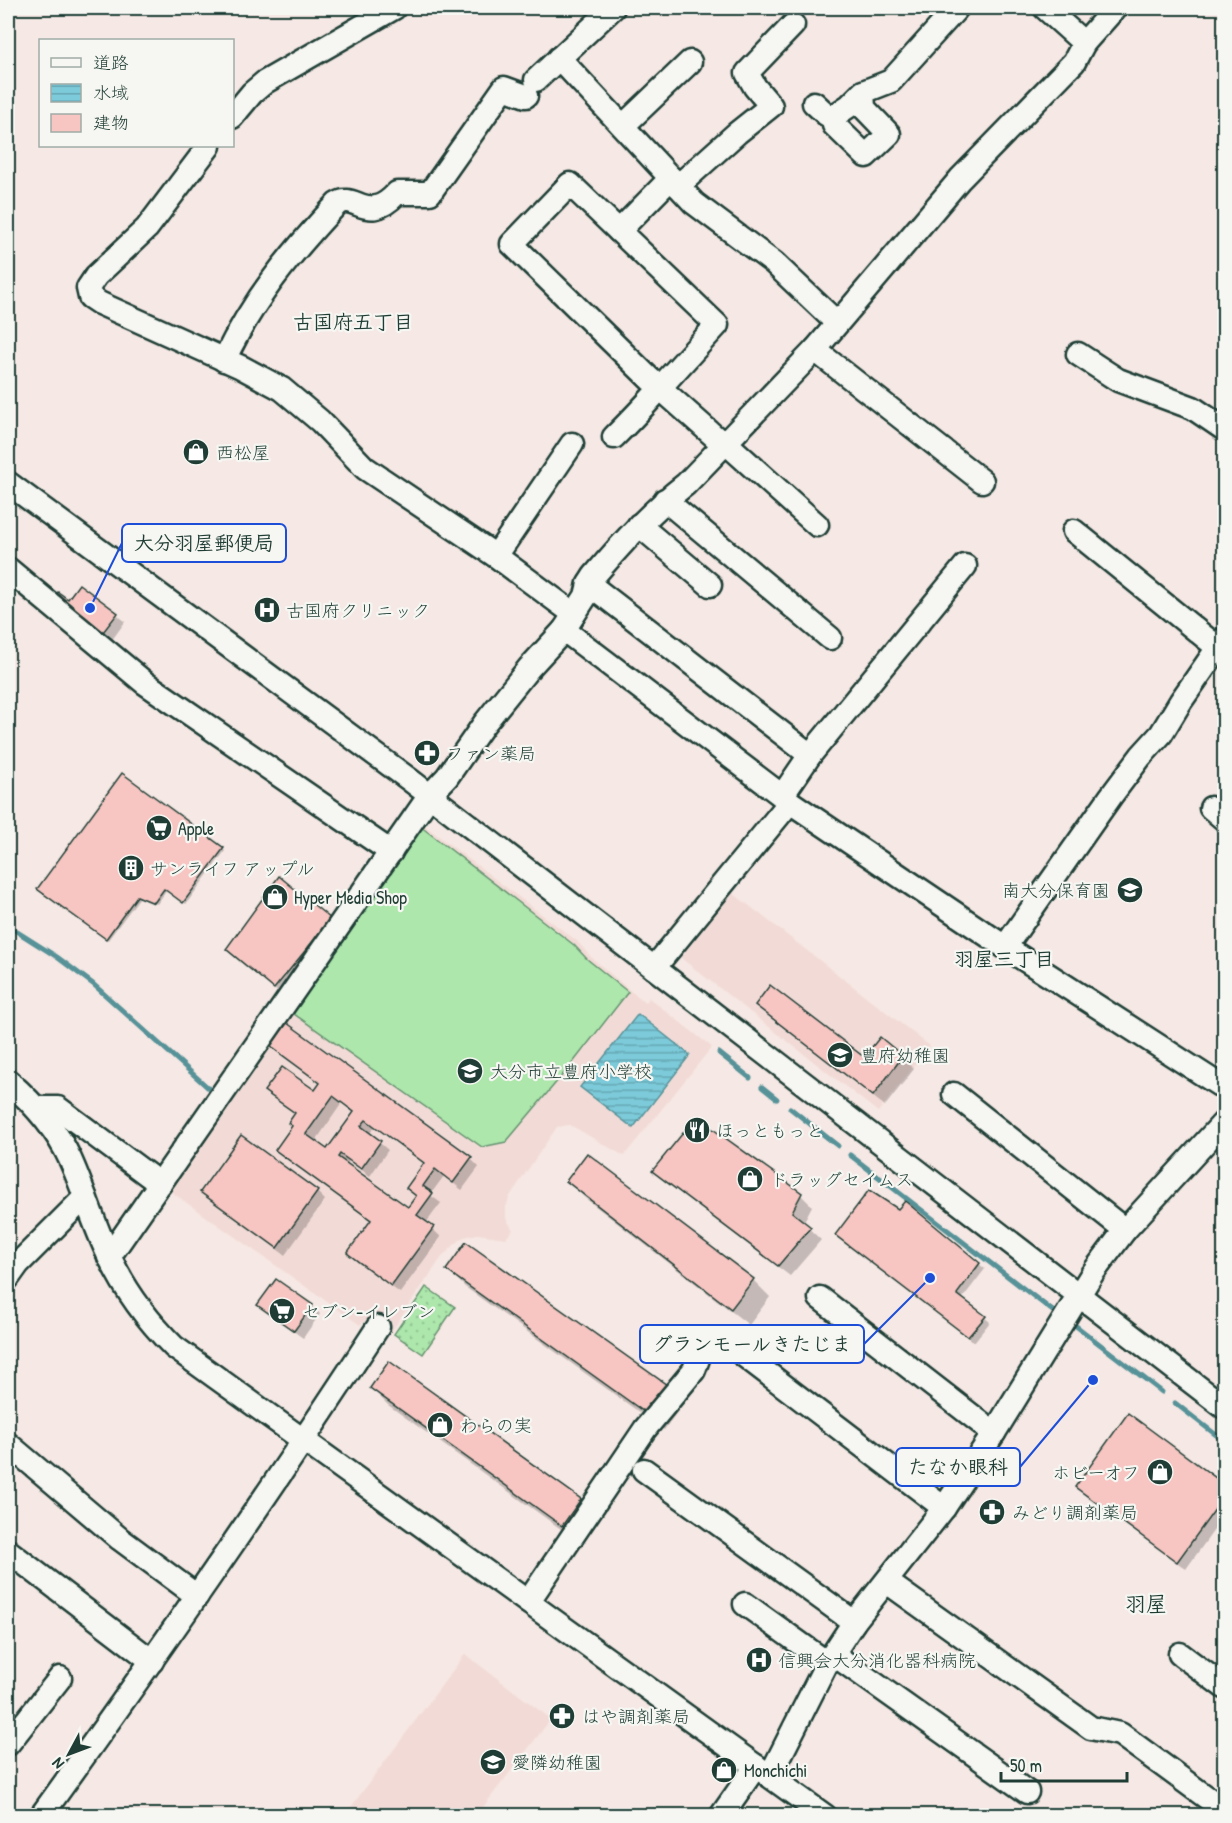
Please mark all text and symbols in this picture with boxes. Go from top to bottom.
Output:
legend [39,39,234,147]
text: 道路 [93,50,129,75]
text: 水域 [93,80,129,105]
text: 建物 [93,110,129,135]
district label: 古国府五丁目 [293,308,413,335]
shop icon: 西松屋 [181,437,211,467]
place label: 西松屋 [216,440,270,465]
callout: 大分羽屋郵便局 [122,524,286,562]
text: 大分羽屋郵便局 [134,529,274,556]
hospital icon: 古国府クリニック [252,595,282,625]
place label: 古国府クリニック [286,598,430,623]
pharmacy icon: ファン薬局 [412,738,442,768]
place label: ファン薬局 [446,741,536,766]
supermarket icon: Apple [144,813,174,843]
place label: Apple [178,816,214,841]
building icon: サンライフ アップル [116,853,146,883]
place label: サンライフ アップル [150,856,314,881]
school or university icon: 南大分保育園 [1115,875,1145,905]
place label: 南大分保育園 [1002,878,1110,903]
shop icon: Hyper Media Shop [260,882,290,912]
place label: Hyper Media Shop [294,885,407,910]
district label: 羽屋三丁目 [954,945,1054,972]
school or university icon: 豊府幼稚園 [825,1040,855,1070]
place label: 豊府幼稚園 [860,1043,950,1068]
school or university icon: 大分市立豊府小学校 [455,1056,485,1086]
place label: 大分市立豊府小学校 [490,1059,652,1084]
restaurant icon: ほっともっと [682,1115,712,1145]
place label: ほっともっと [716,1118,824,1143]
shop icon: ドラッグセイムス [735,1164,765,1194]
place label: ドラッグセイムス [770,1167,913,1192]
supermarket icon: セブン-イレブン [267,1296,297,1326]
place label: セブン-イレブン [302,1299,435,1324]
callout: グランモールきたじま [640,1325,864,1363]
text: グランモールきたじま [652,1330,852,1357]
shop icon: わらの実 [425,1410,455,1440]
place label: わらの実 [460,1413,532,1438]
callout: たなか眼科 [896,1448,1020,1486]
text: たなか眼科 [908,1453,1008,1480]
shop icon: ホビーオフ [1145,1457,1175,1487]
place label: ホビーオフ [1052,1460,1140,1485]
pharmacy icon: みどり調剤薬局 [977,1497,1007,1527]
place label: みどり調剤薬局 [1012,1500,1138,1525]
district label: 羽屋 [1125,1589,1167,1618]
hospital icon: 信興会大分消化器科病院 [744,1645,774,1675]
place label: 信興会大分消化器科病院 [778,1648,976,1673]
pharmacy icon: はや調剤薬局 [547,1701,577,1731]
place label: はや調剤薬局 [582,1704,690,1729]
north arrow [39,1724,99,1784]
scale bar [1001,1745,1127,1783]
school or university icon: 愛隣幼稚園 [478,1747,508,1777]
place label: 愛隣幼稚園 [512,1750,602,1775]
text: N [46,1753,69,1774]
text: 50 m [1010,1753,1042,1778]
shop icon: Monchichi [709,1755,739,1785]
place label: Monchichi [744,1758,807,1783]

